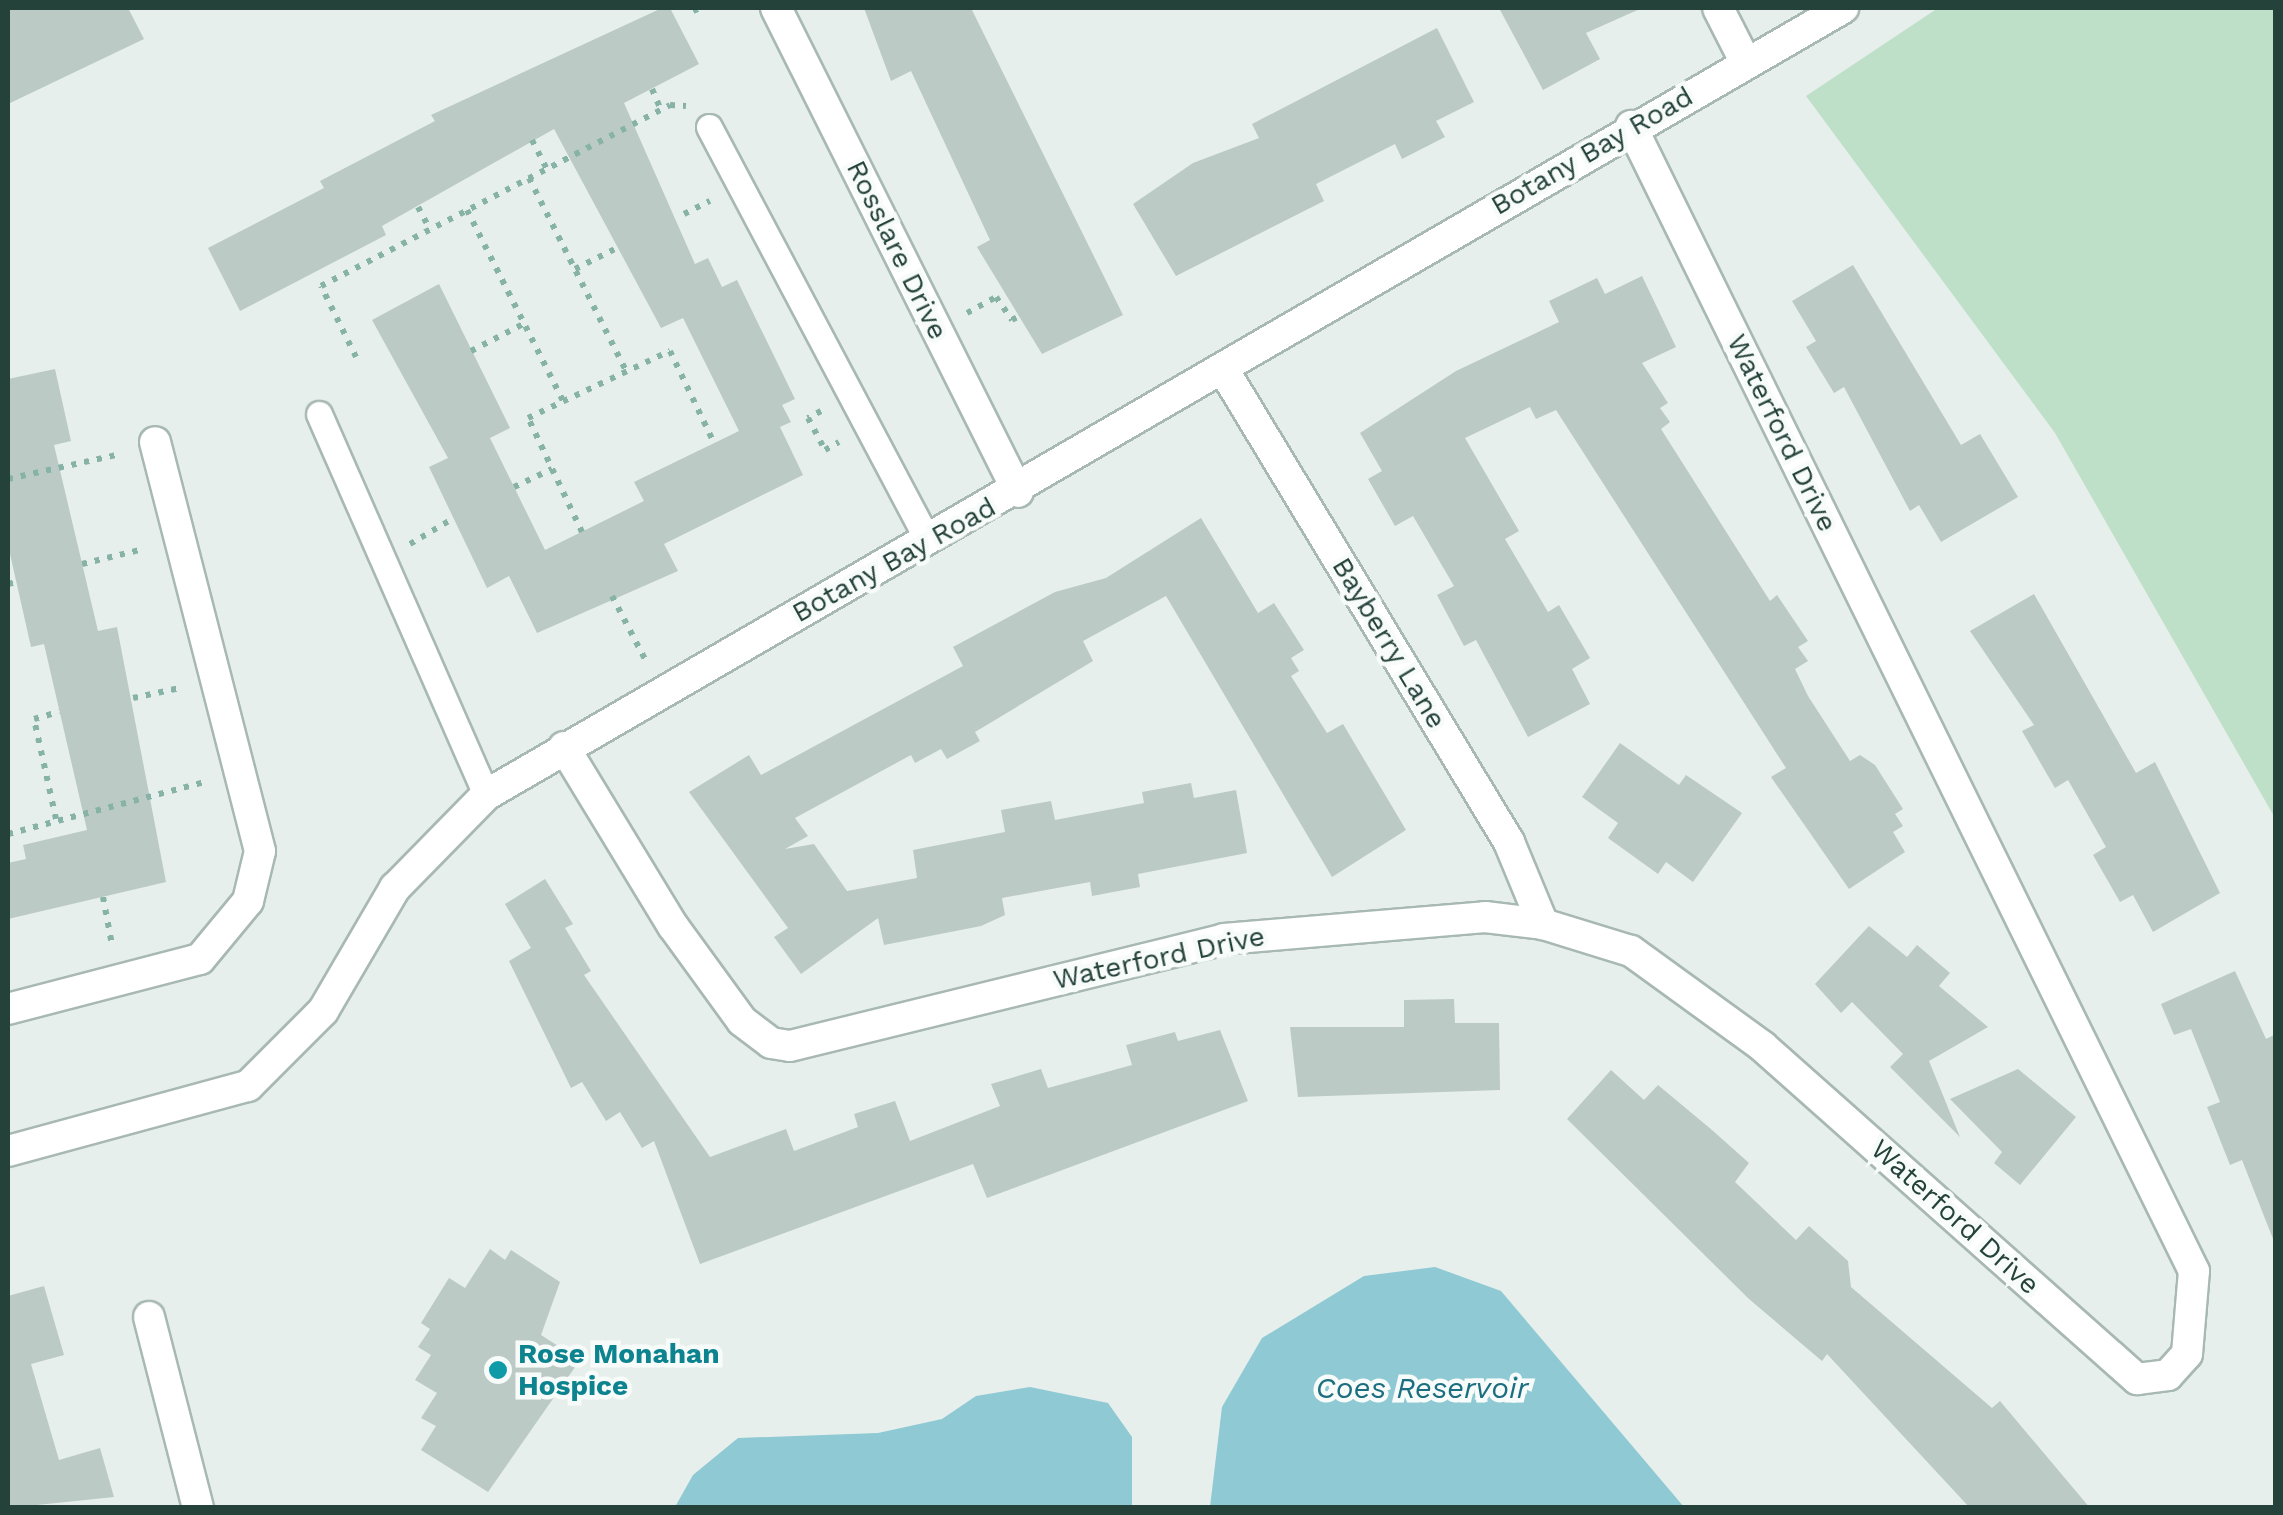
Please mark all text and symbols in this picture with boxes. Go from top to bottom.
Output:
street label: Botany Bay Road [1484,79,1700,223]
street label: Rosslare Drive [839,155,955,345]
street label: Waterford Drive [1720,329,1844,537]
street label: Botany Bay Road [786,490,1002,630]
street label: Bayberry Lane [1325,551,1453,735]
street label: Waterford Drive [1050,919,1268,997]
street label: Waterford Drive [1864,1132,2046,1302]
place label: Rose Monahan Hospice [518,1337,720,1403]
marker: Rose Monahan Hospice [487,1359,509,1381]
water label: Coes Reservoir [1316,1370,1528,1406]

